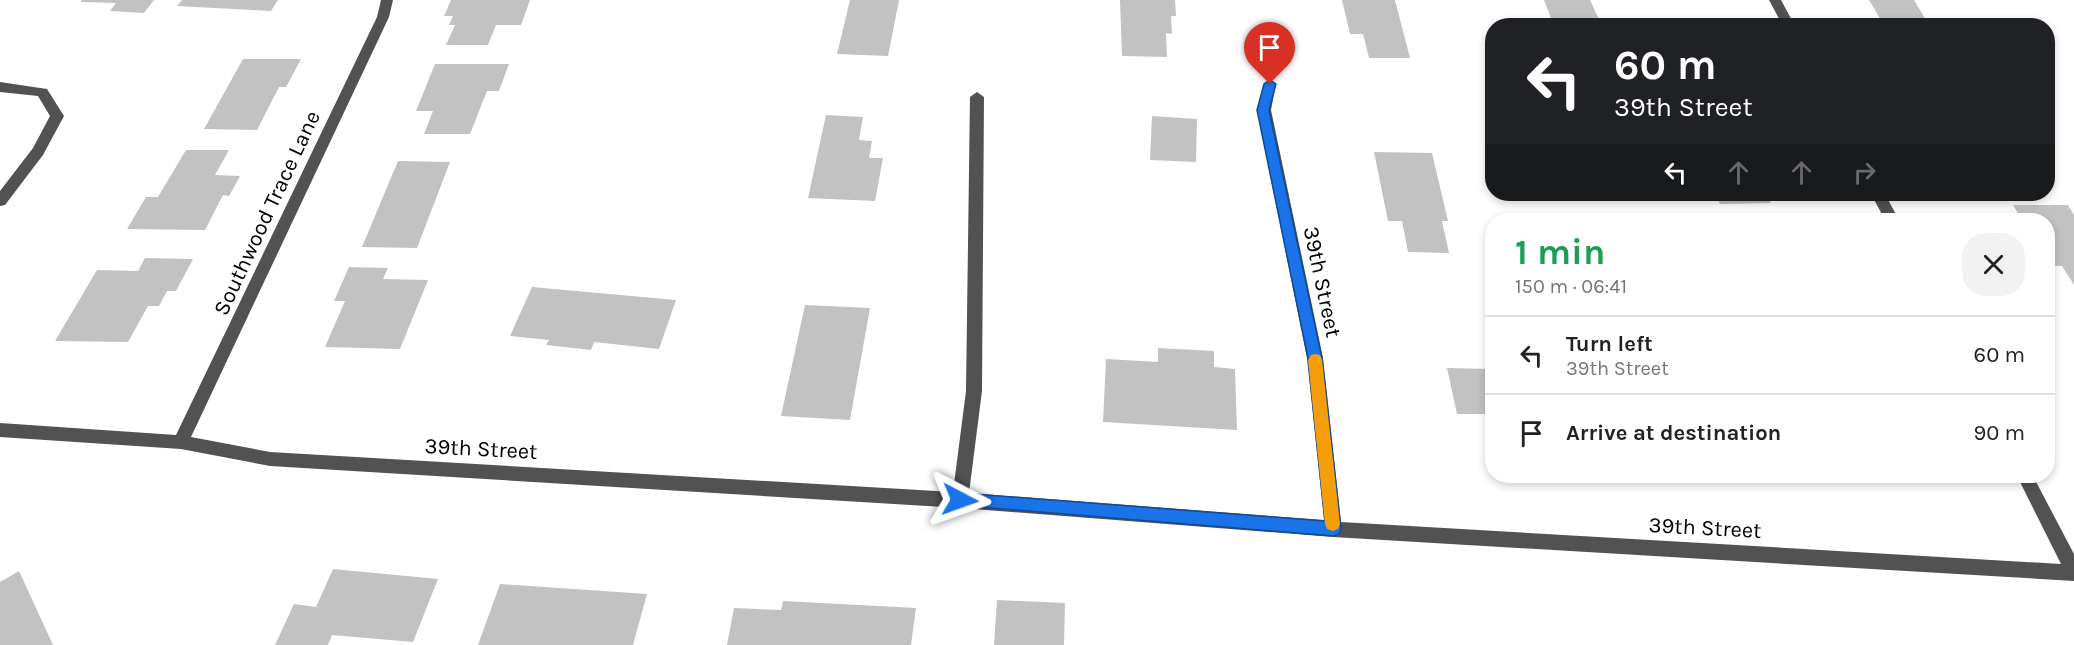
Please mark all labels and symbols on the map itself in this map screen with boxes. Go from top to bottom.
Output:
pin [1244,22,1295,84]
street label: Southwood Trace Lane [208,107,326,319]
street label: 39th Street [1298,224,1346,340]
street label: 39th Street [424,433,538,465]
position arrow [928,468,992,532]
street label: 39th Street [1648,512,1762,544]

